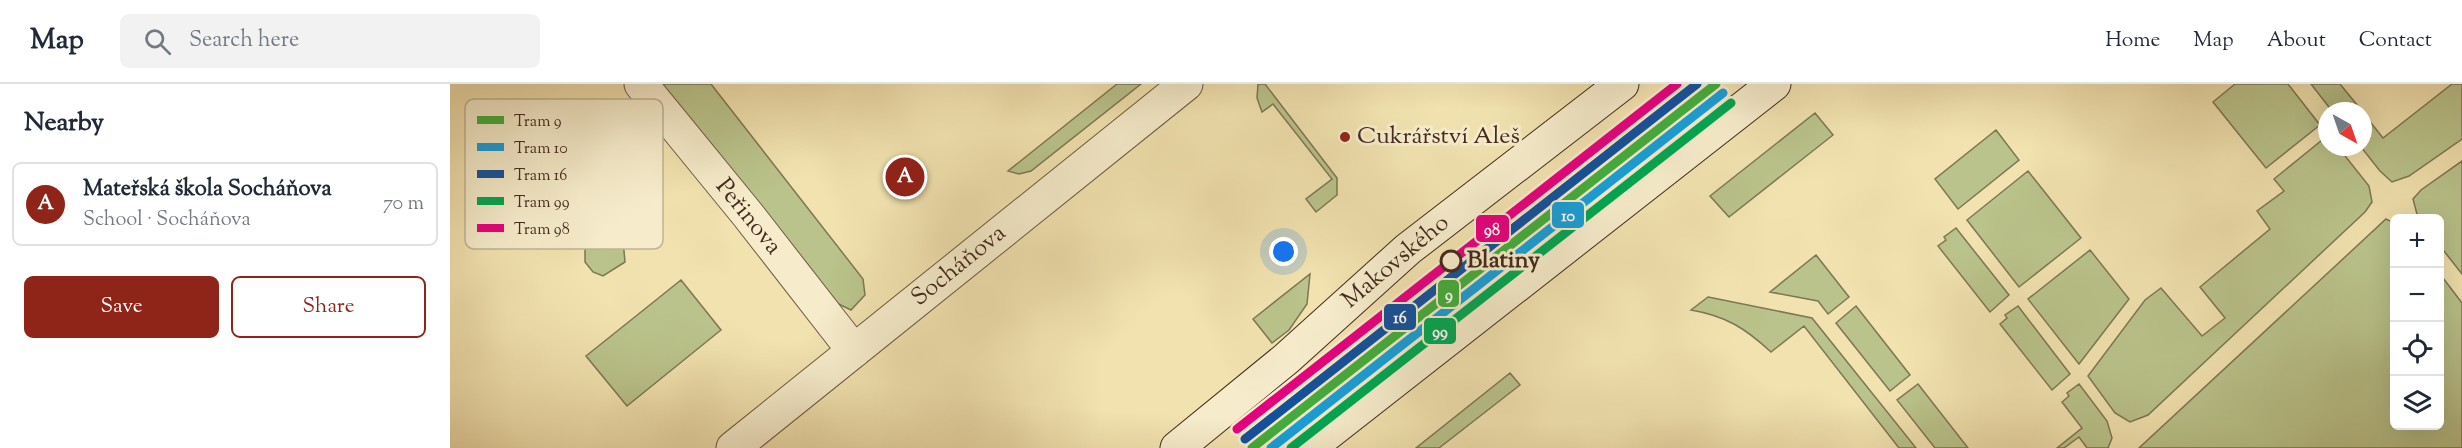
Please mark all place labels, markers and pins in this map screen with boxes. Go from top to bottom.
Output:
place label: Cukrářství Aleš [1357,120,1520,154]
marker: Cukrářství Aleš [1338,130,1352,144]
pin: A [886,154,924,200]
place label: Blatiny [1467,244,1540,278]
marker: Blatiny [1440,250,1462,272]

